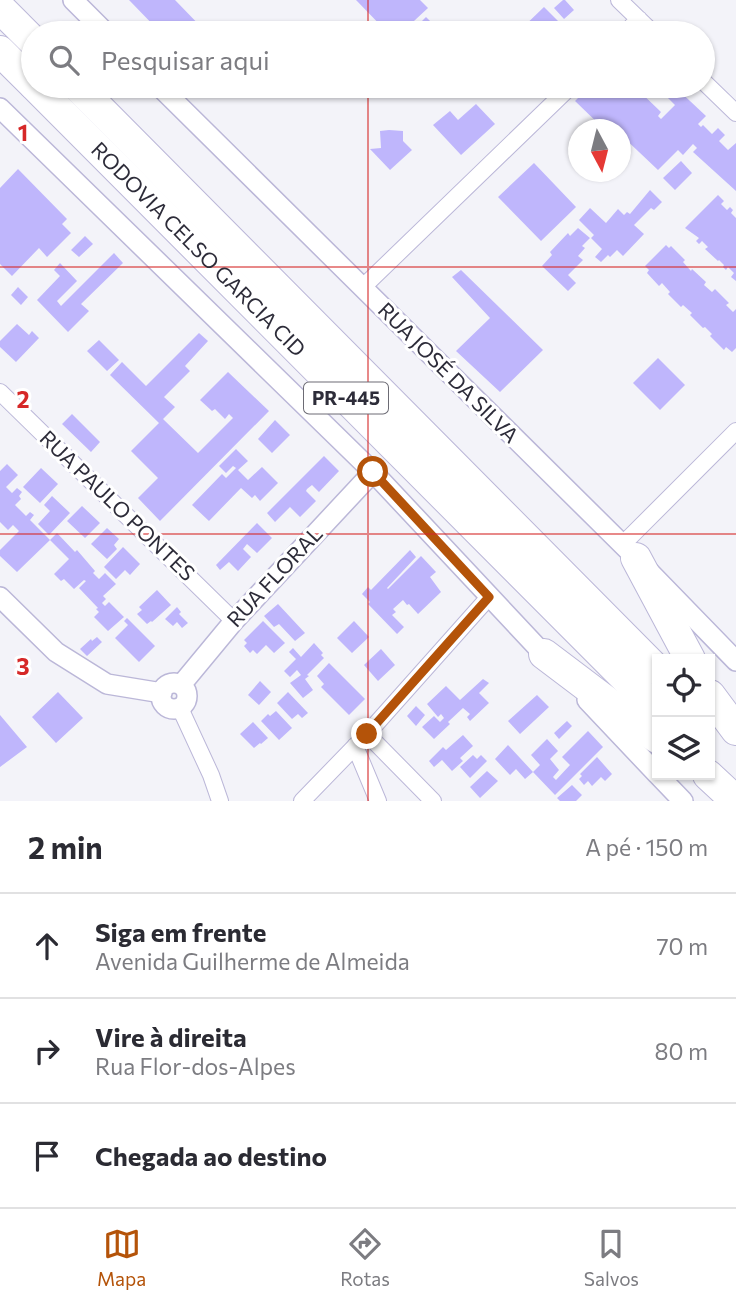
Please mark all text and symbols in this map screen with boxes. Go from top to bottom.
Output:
search box [21,21,715,98]
icon: search [45,41,83,79]
text: Pesquisar aqui [101,44,270,75]
text: 1 [18,118,28,146]
north arrow [568,119,631,182]
street label: RODOVIA CELSO GARCIA CID [87,136,311,361]
street label: RUA JOSÉ DA SILVA [374,297,524,447]
road number: PR-445 [304,382,388,414]
text: 2 [16,385,30,413]
street label: RUA PAULO PONTES [35,425,201,585]
route start [357,456,388,487]
street label: RUA FLORAL [221,521,327,631]
text: 3 [16,652,30,680]
map controls [652,654,715,780]
button: locate [652,654,715,717]
button: layers [652,717,715,780]
route end [351,718,382,749]
text: 2 min [28,828,103,865]
text: A pé · 150 m [585,833,708,861]
text: Siga em frente [95,916,266,947]
icon: ahead [28,927,66,965]
text: 70 m [656,932,708,960]
text: Avenida Guilherme de Almeida [95,947,410,975]
text: Vire à direita [95,1021,247,1052]
icon: right [28,1032,66,1070]
text: 80 m [655,1037,708,1065]
text: Rua Flor-dos-Alpes [95,1052,296,1080]
icon: arrive [28,1137,66,1175]
text: Chegada ao destino [95,1140,327,1171]
tab: Mapa [97,1225,146,1290]
tab: Rotas [340,1225,390,1290]
tab: Salvos [584,1225,639,1290]

